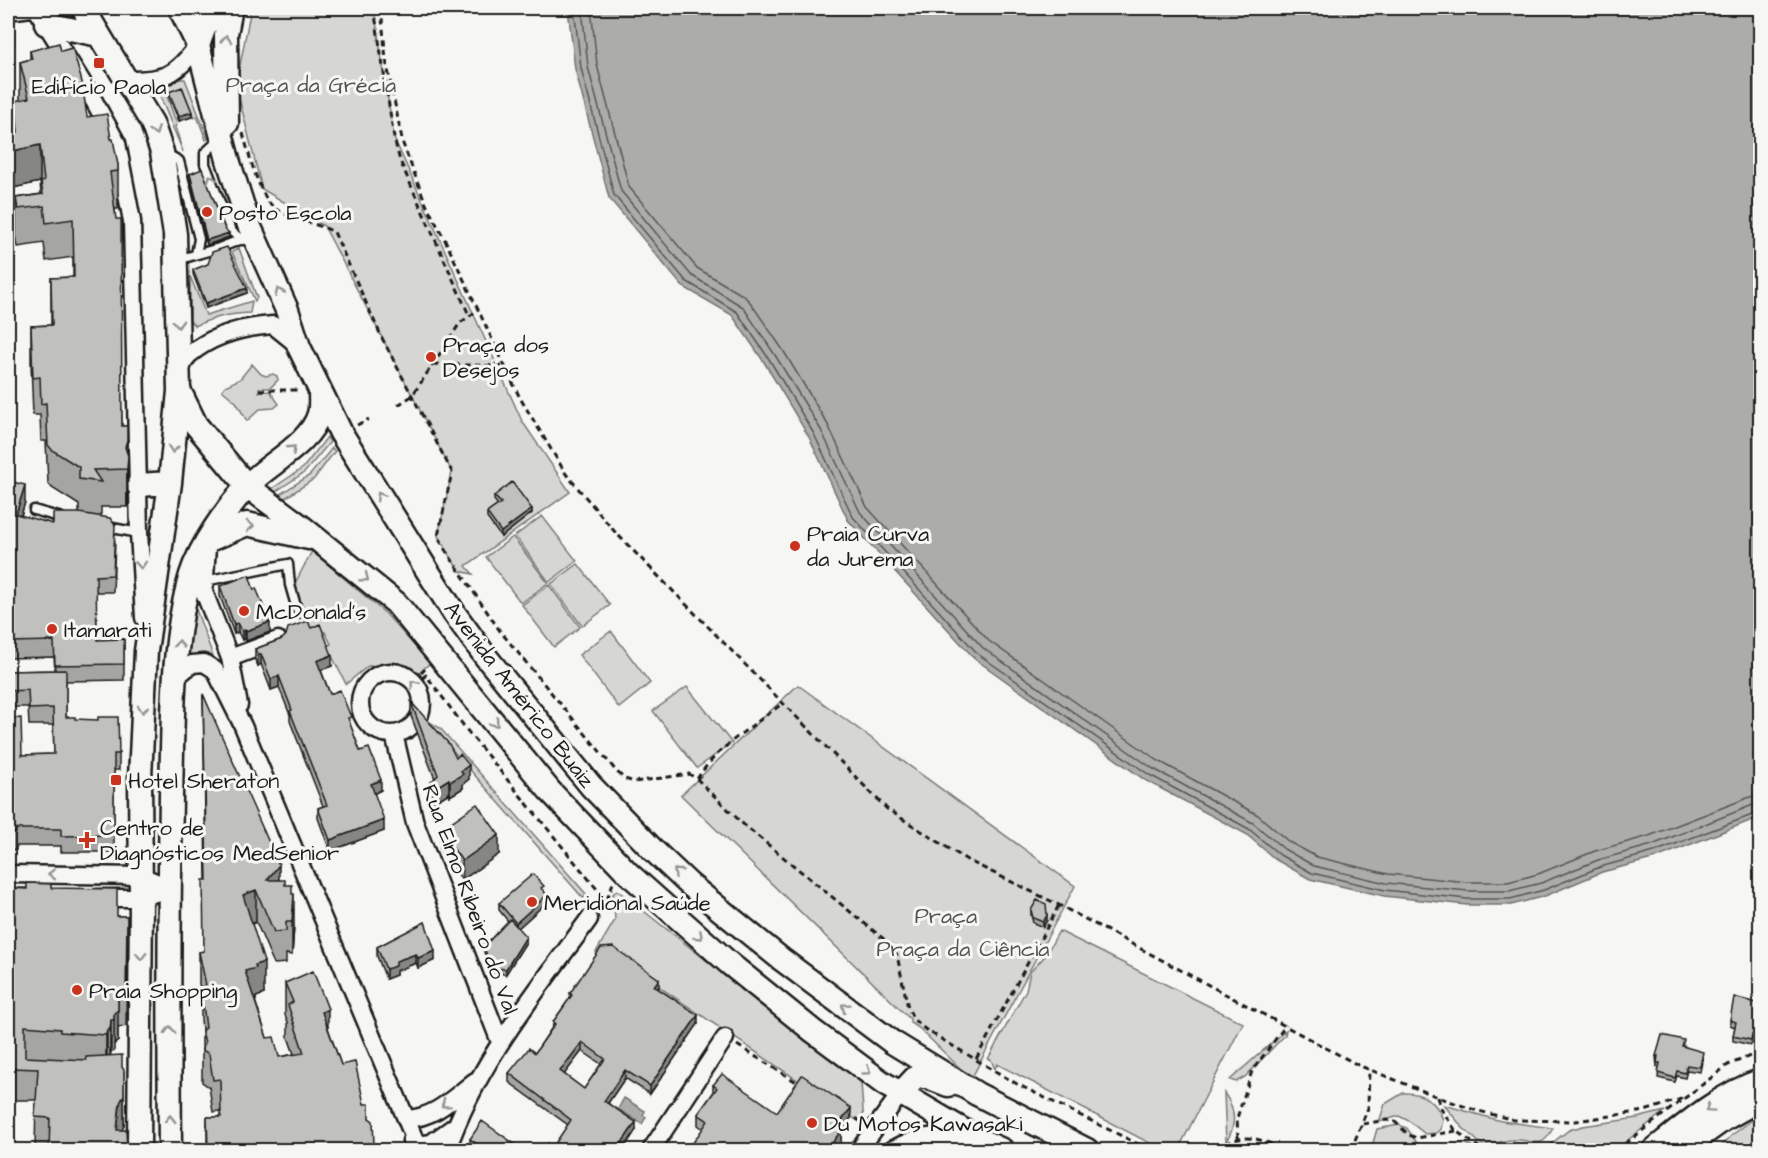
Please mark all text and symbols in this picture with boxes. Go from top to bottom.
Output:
one-way arrow [220,34,233,43]
marker: Edifício Paola [92,56,106,70]
park label: Praça da Grécia [226,70,396,101]
place label: Edifício Paola [32,72,166,103]
one-way arrow [147,125,160,136]
one-way arrow [206,174,218,185]
place label: Posto Escola [219,198,352,229]
marker: Posto Escola [200,205,214,219]
one-way arrow [275,287,287,298]
one-way arrow [172,319,184,328]
place label: Praça dos Desejos [443,330,549,386]
marker: Praça dos Desejos [424,350,438,364]
one-way arrow [168,444,180,454]
one-way arrow [285,445,296,456]
one-way arrow [375,492,387,502]
place label: Praia Curva da Jurema [807,519,929,575]
one-way arrow [246,520,255,533]
marker: Praia Curva da Jurema [788,539,802,553]
one-way arrow [134,560,147,569]
one-way arrow [359,571,370,582]
street label: Avenida Américo Buaiz [436,595,602,795]
place label: McDonald's [256,597,366,628]
marker: McDonald's [237,604,251,618]
place label: Itamarati [64,615,151,646]
marker: Itamarati [45,622,59,636]
one-way arrow [172,640,185,649]
one-way arrow [410,679,421,690]
one-way arrow [137,705,150,714]
one-way arrow [487,716,498,727]
place label: Hotel Sheraton [128,766,279,797]
marker: Hotel Sheraton [109,773,123,787]
street label: Rua Elmo Ribeiro do Val [414,780,526,1019]
place label: Centro de Diagnósticos MedSenior [100,813,339,870]
marker: Centro de Diagnósticos MedSenior [78,831,96,849]
one-way arrow [48,868,57,881]
one-way arrow [673,868,683,879]
place label: Meridional Saúde [544,888,711,919]
marker: Meridional Saúde [525,895,539,909]
park label: Praça [915,901,977,932]
one-way arrow [692,929,703,940]
park label: Praça da Ciência [877,934,1049,965]
one-way arrow [134,952,147,961]
place label: Praia Shopping [89,976,237,1008]
marker: Praia Shopping [70,983,84,997]
one-way arrow [841,1003,852,1014]
one-way arrow [164,1025,176,1034]
one-way arrow [861,1064,872,1075]
one-way arrow [440,1097,451,1108]
one-way arrow [1705,1102,1716,1113]
place label: Du Motos Kawasaki [824,1109,1023,1140]
one-way arrow [164,1115,176,1124]
marker: Du Motos Kawasaki [805,1116,819,1130]

